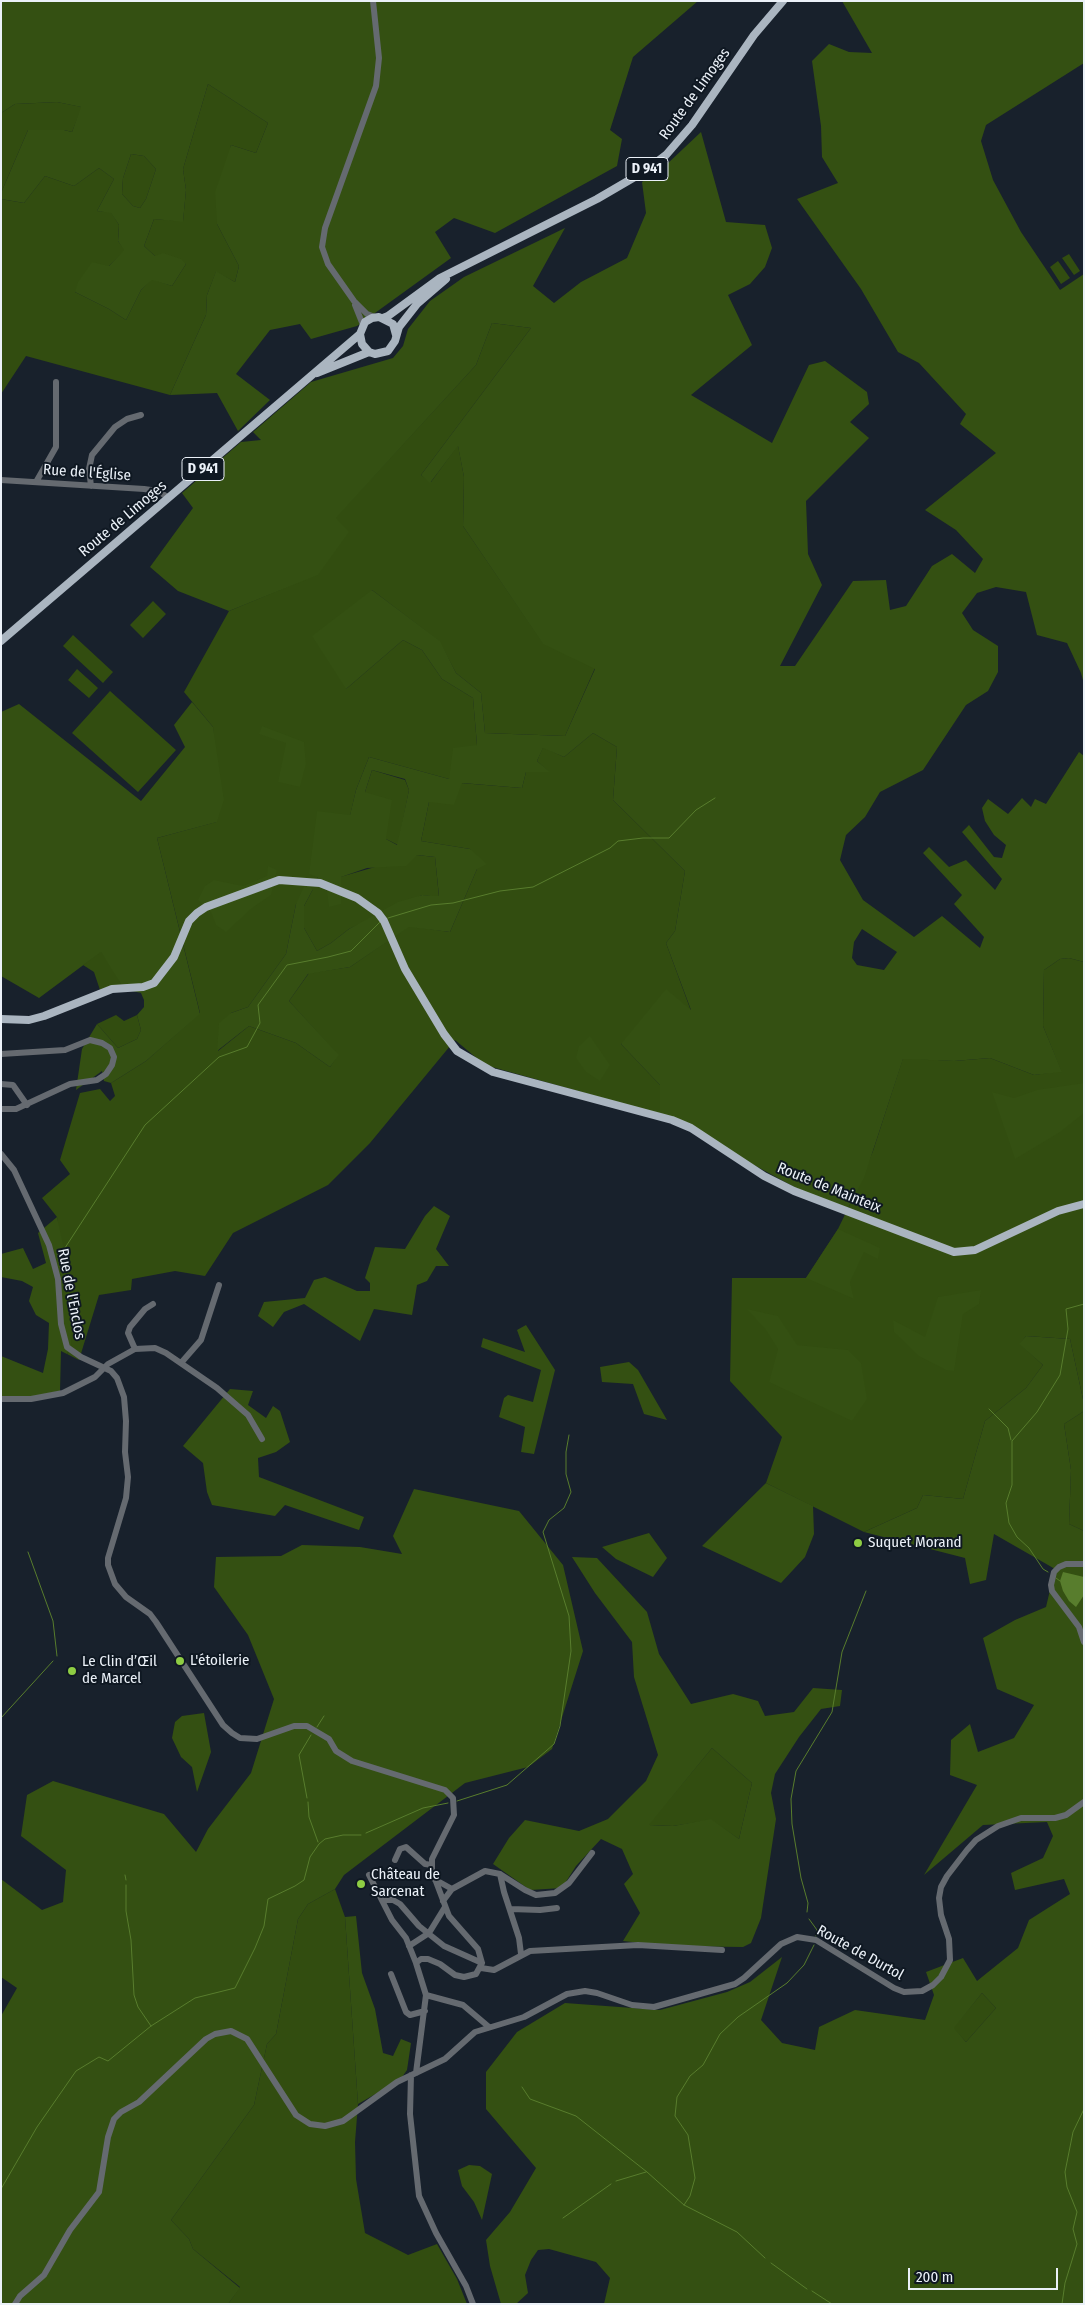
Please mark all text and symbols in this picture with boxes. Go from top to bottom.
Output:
street label: Route de Limoges [656,45,734,143]
road number: D 941 [626,157,668,180]
road number: D 941 [182,458,224,480]
street label: Rue de l'Église [42,461,132,485]
street label: Route de Limoges [76,477,170,561]
street label: Route de Mainteix [774,1159,884,1217]
street label: Rue de l'Enclos [53,1247,89,1341]
place label: Suquet Morand [868,1534,962,1552]
marker: Suquet Morand [852,1537,864,1549]
place label: L'étoilerie [190,1652,250,1670]
place label: Le Clin d’Œil de Marcel [82,1653,157,1688]
marker: L'étoilerie [174,1655,186,1667]
marker: Le Clin d’Œil de Marcel [66,1665,78,1677]
place label: Château de Sarcenat [371,1866,440,1901]
marker: Château de Sarcenat [355,1878,367,1890]
street label: Route de Durtol [813,1922,907,1984]
scale bar [910,2258,1060,2290]
text: 200 m [916,2268,953,2286]

